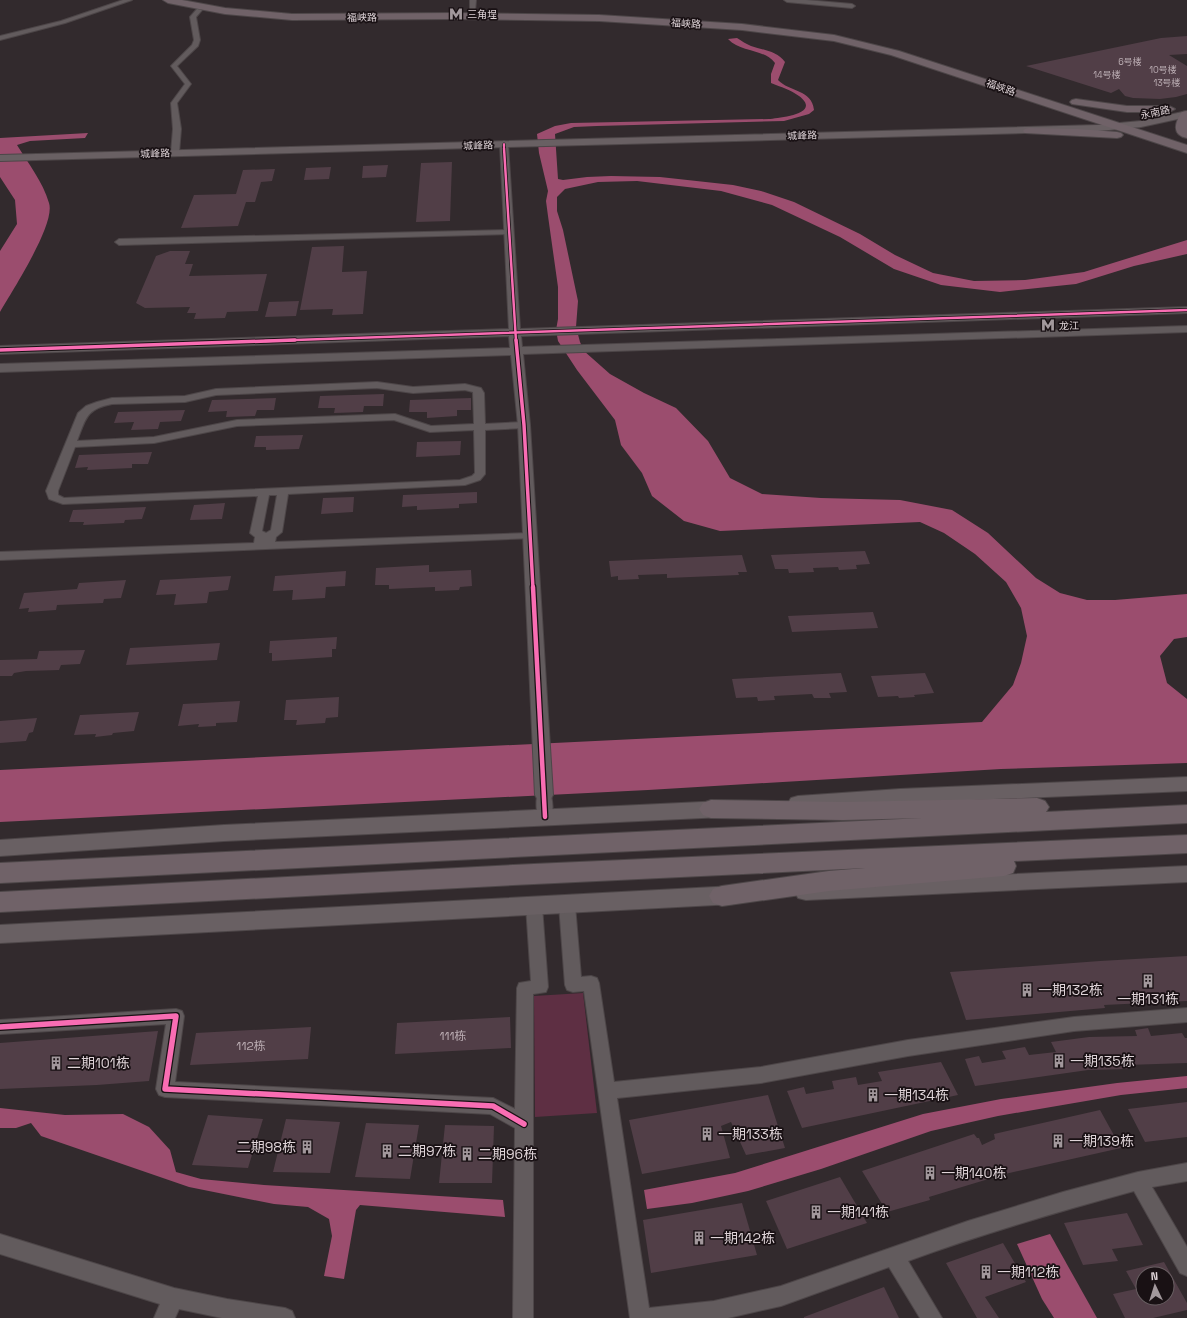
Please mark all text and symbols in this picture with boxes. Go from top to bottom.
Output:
metro station icon: 三角埕 [448,6,464,22]
place label: 三角埕 [467,8,497,21]
street label: 福峡路 [347,11,377,24]
street label: 福峡路 [671,16,701,31]
house number: 6号楼 [1118,56,1142,68]
house number: 10号楼 [1149,64,1177,76]
house number: 14号楼 [1093,69,1121,81]
street label: 福峡路 [985,76,1017,99]
house number: 13号楼 [1153,77,1181,89]
street label: 永南路 [1139,103,1171,122]
street label: 城峰路 [787,128,817,143]
street label: 城峰路 [463,138,493,153]
street label: 城峰路 [140,146,170,161]
metro station icon: 龙江 [1040,317,1056,333]
place label: 龙江 [1059,319,1079,332]
building icon: 一期131栋 [1140,973,1156,989]
place label: 一期132栋 [1038,981,1103,999]
building icon: 一期132栋 [1019,982,1035,998]
place label: 一期131栋 [1117,990,1179,1008]
house number: 111栋 [439,1028,467,1044]
house number: 112栋 [236,1038,266,1054]
place label: 一期135栋 [1070,1052,1135,1070]
building icon: 一期135栋 [1051,1053,1067,1069]
place label: 二期101栋 [67,1054,130,1072]
building icon: 二期101栋 [48,1055,64,1071]
place label: 一期134栋 [884,1086,949,1104]
building icon: 一期134栋 [865,1087,881,1103]
place label: 一期133栋 [718,1125,783,1143]
building icon: 一期133栋 [699,1126,715,1142]
place label: 一期139栋 [1069,1132,1134,1150]
building icon: 一期139栋 [1050,1133,1066,1149]
place label: 二期98栋 [237,1138,296,1156]
building icon: 二期98栋 [299,1139,315,1155]
place label: 二期97栋 [398,1142,456,1160]
building icon: 二期97栋 [379,1143,395,1159]
place label: 二期96栋 [478,1145,537,1163]
building icon: 二期96栋 [459,1146,475,1162]
place label: 一期140栋 [941,1164,1007,1182]
building icon: 一期140栋 [922,1165,938,1181]
place label: 一期141栋 [827,1203,889,1221]
building icon: 一期141栋 [808,1204,824,1220]
place label: 一期142栋 [710,1229,775,1247]
building icon: 一期142栋 [691,1230,707,1246]
place label: 一期112栋 [997,1263,1059,1281]
building icon: 一期112栋 [978,1264,994,1280]
north arrow [1135,1266,1175,1306]
text: N [1150,1269,1158,1283]

